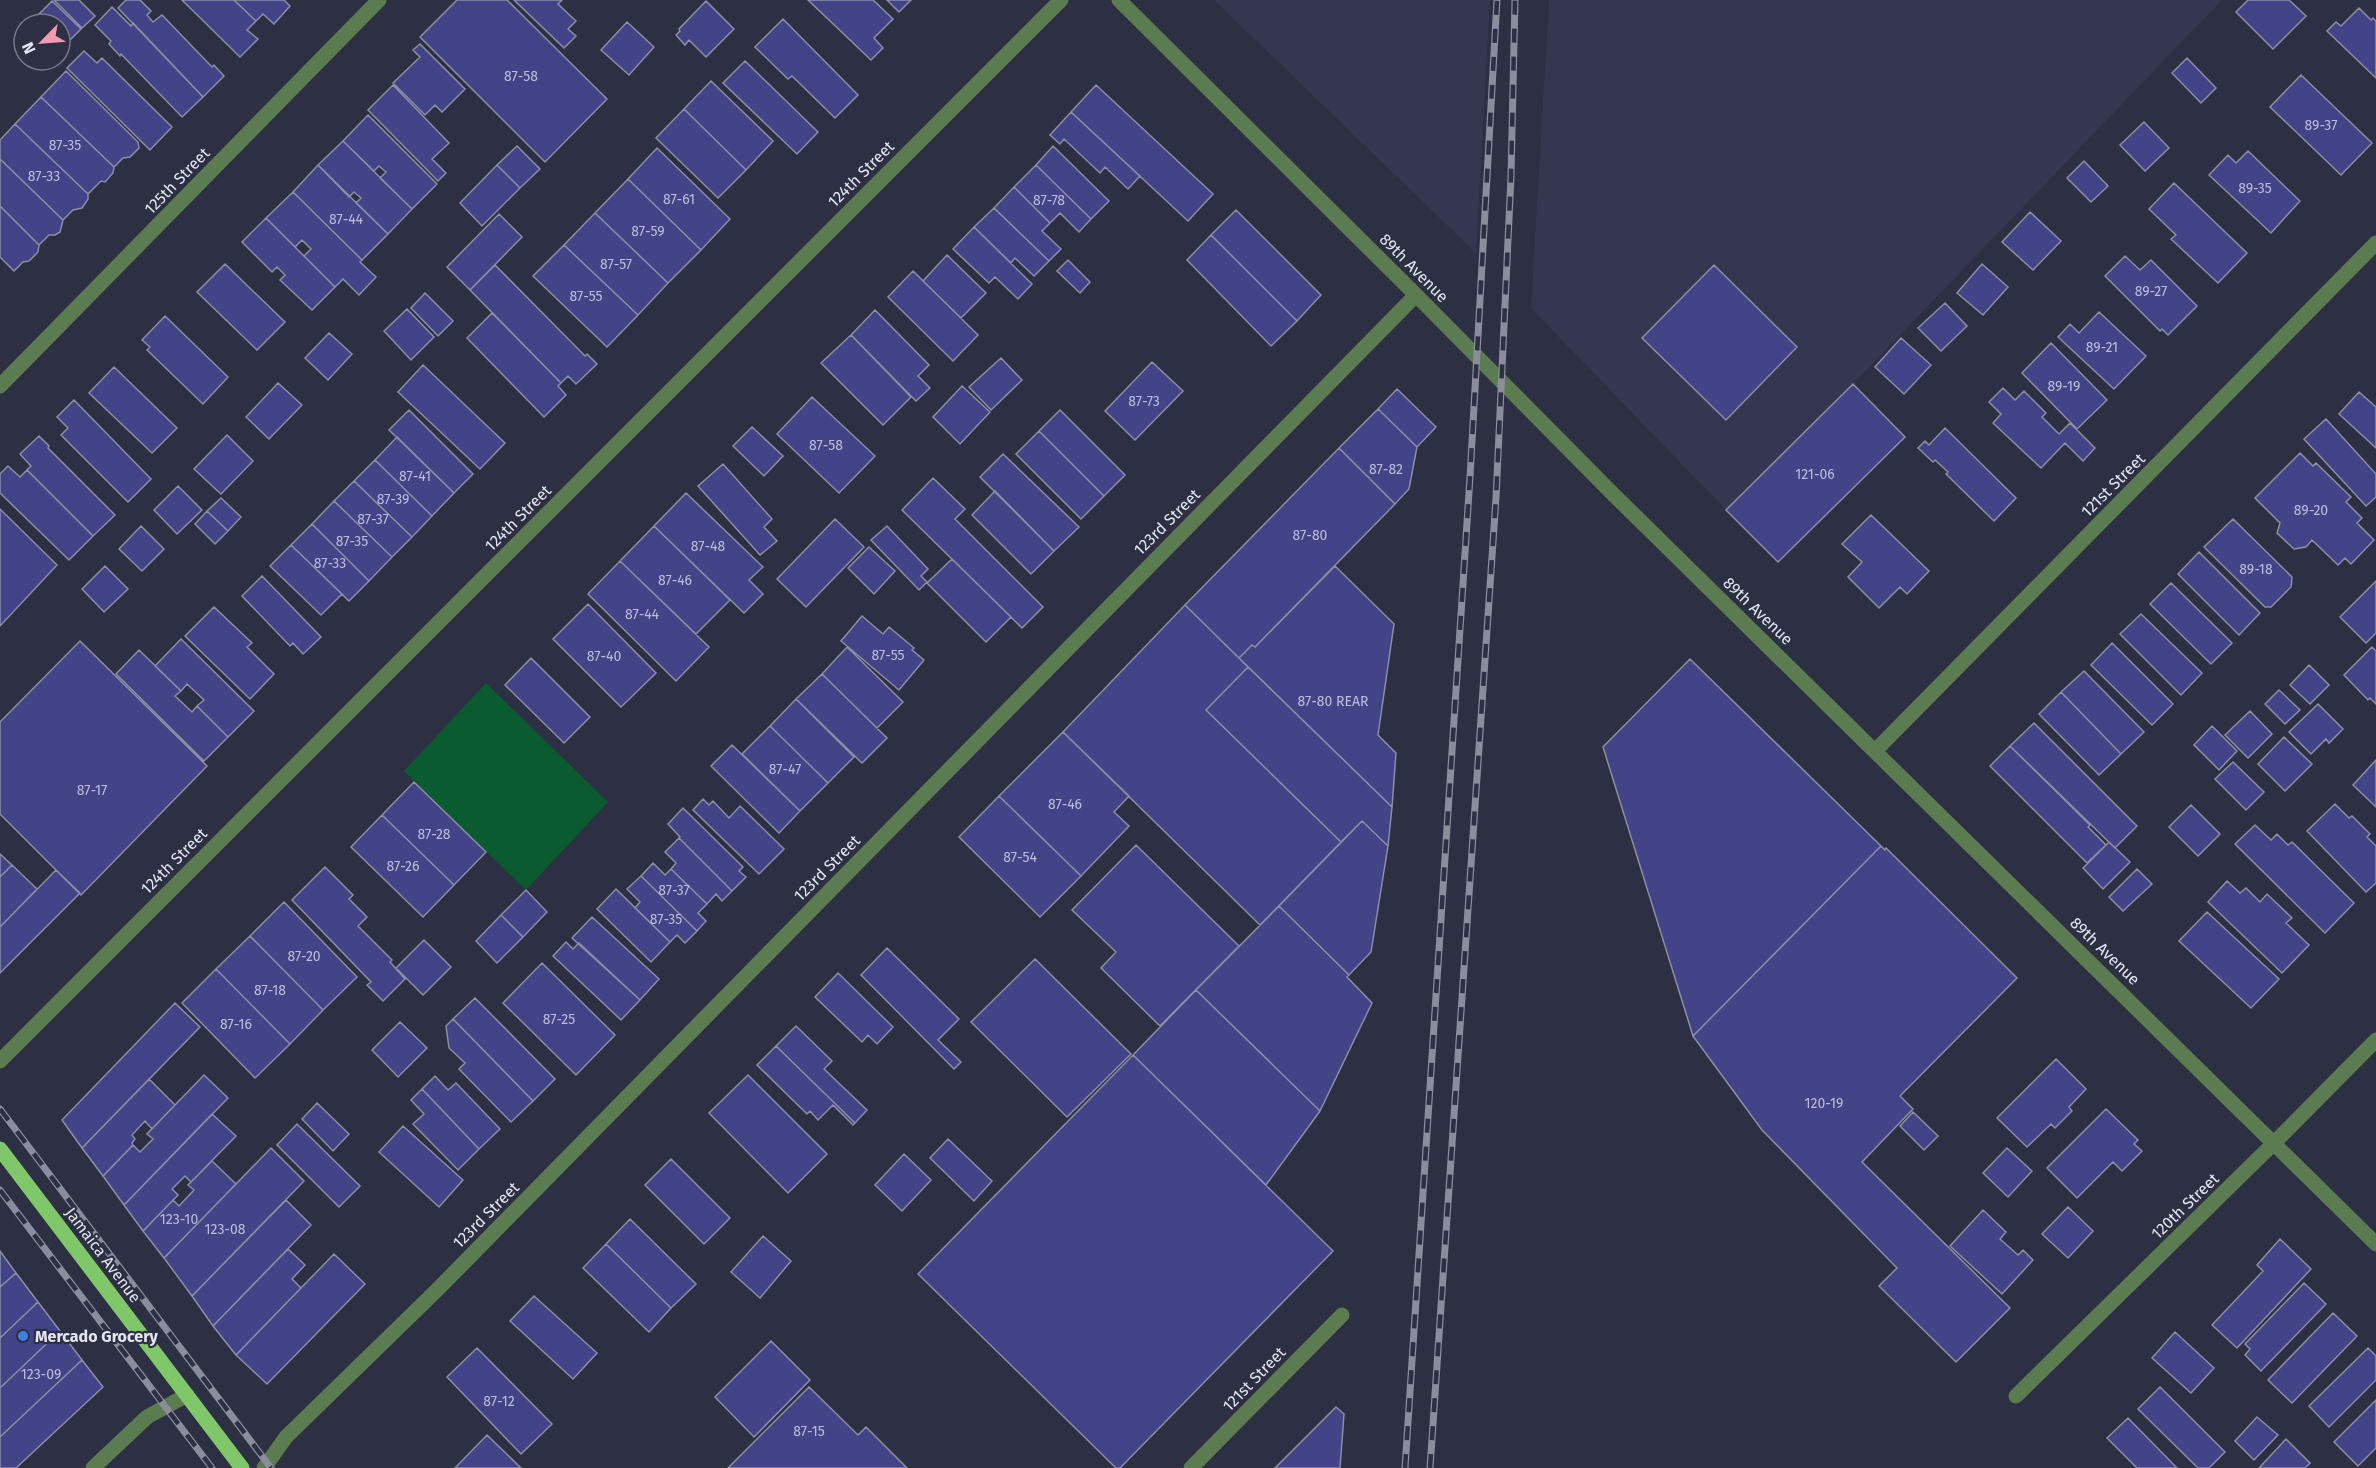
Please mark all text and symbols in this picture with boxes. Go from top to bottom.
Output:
north arrow [12,12,72,72]
text: N [18,39,40,57]
house number: 87-58 [504,68,538,85]
house number: 89-37 [2305,117,2337,134]
house number: 87-35 [49,137,81,154]
street label: 124th Street [824,137,898,211]
street label: 125th Street [140,143,214,218]
house number: 87-33 [28,168,60,185]
house number: 89-35 [2238,180,2272,197]
house number: 87-61 [663,191,695,208]
house number: 87-78 [1033,192,1065,209]
house number: 87-44 [329,211,364,228]
house number: 87-59 [631,223,665,240]
street label: 89th Avenue [1376,230,1452,306]
house number: 87-57 [600,256,632,273]
house number: 89-27 [2135,283,2167,300]
house number: 87-55 [569,288,603,305]
house number: 89-21 [2086,339,2118,356]
house number: 89-19 [2048,378,2080,395]
house number: 87-73 [1128,393,1160,410]
house number: 87-58 [809,437,843,454]
street label: 121st Street [2077,449,2149,521]
house number: 87-82 [1369,461,1403,478]
house number: 121-06 [1795,466,1835,483]
house number: 87-41 [399,468,431,485]
street label: 124th Street [481,481,555,555]
street label: 123rd Street [1130,485,1204,559]
house number: 87-39 [377,491,409,508]
house number: 89-20 [2294,502,2328,519]
house number: 87-37 [357,511,389,528]
house number: 87-80 [1293,527,1328,544]
house number: 87-35 [336,533,368,550]
house number: 87-48 [691,538,725,555]
house number: 87-33 [314,555,346,572]
house number: 89-18 [2239,561,2273,578]
house number: 87-46 [658,572,692,589]
street label: 89th Avenue [1719,573,1797,649]
house number: 87-44 [625,606,660,623]
house number: 87-55 [871,647,905,664]
house number: 87-40 [587,648,621,665]
house number: 87-80 REAR [1297,693,1369,710]
house number: 87-47 [769,761,801,778]
house number: 87-17 [77,782,107,799]
house number: 87-46 [1048,796,1082,813]
street label: 124th Street [137,824,211,898]
house number: 87-28 [417,826,451,843]
street label: 123rd Street [790,831,864,905]
house number: 87-54 [1003,849,1037,866]
house number: 87-26 [387,858,419,875]
house number: 87-37 [658,882,690,899]
house number: 87-35 [650,911,682,928]
street label: 89th Avenue [2066,913,2144,989]
house number: 87-20 [287,948,321,965]
house number: 87-18 [254,982,286,999]
house number: 87-25 [543,1011,575,1028]
house number: 87-16 [220,1016,252,1033]
house number: 120-19 [1805,1095,1843,1112]
street label: 120th Street [2147,1169,2223,1243]
street label: 123rd Street [449,1178,523,1252]
street label: Jamaica Avenue [61,1204,145,1306]
house number: 123-10 [160,1211,198,1228]
house number: 123-08 [204,1221,246,1238]
place label: Mercado Grocery [35,1327,159,1346]
marker: Mercado Grocery [16,1329,30,1343]
street label: 121st Street [1219,1343,1290,1415]
house number: 123-09 [21,1366,61,1383]
house number: 87-12 [483,1393,515,1410]
house number: 87-15 [793,1423,825,1440]

